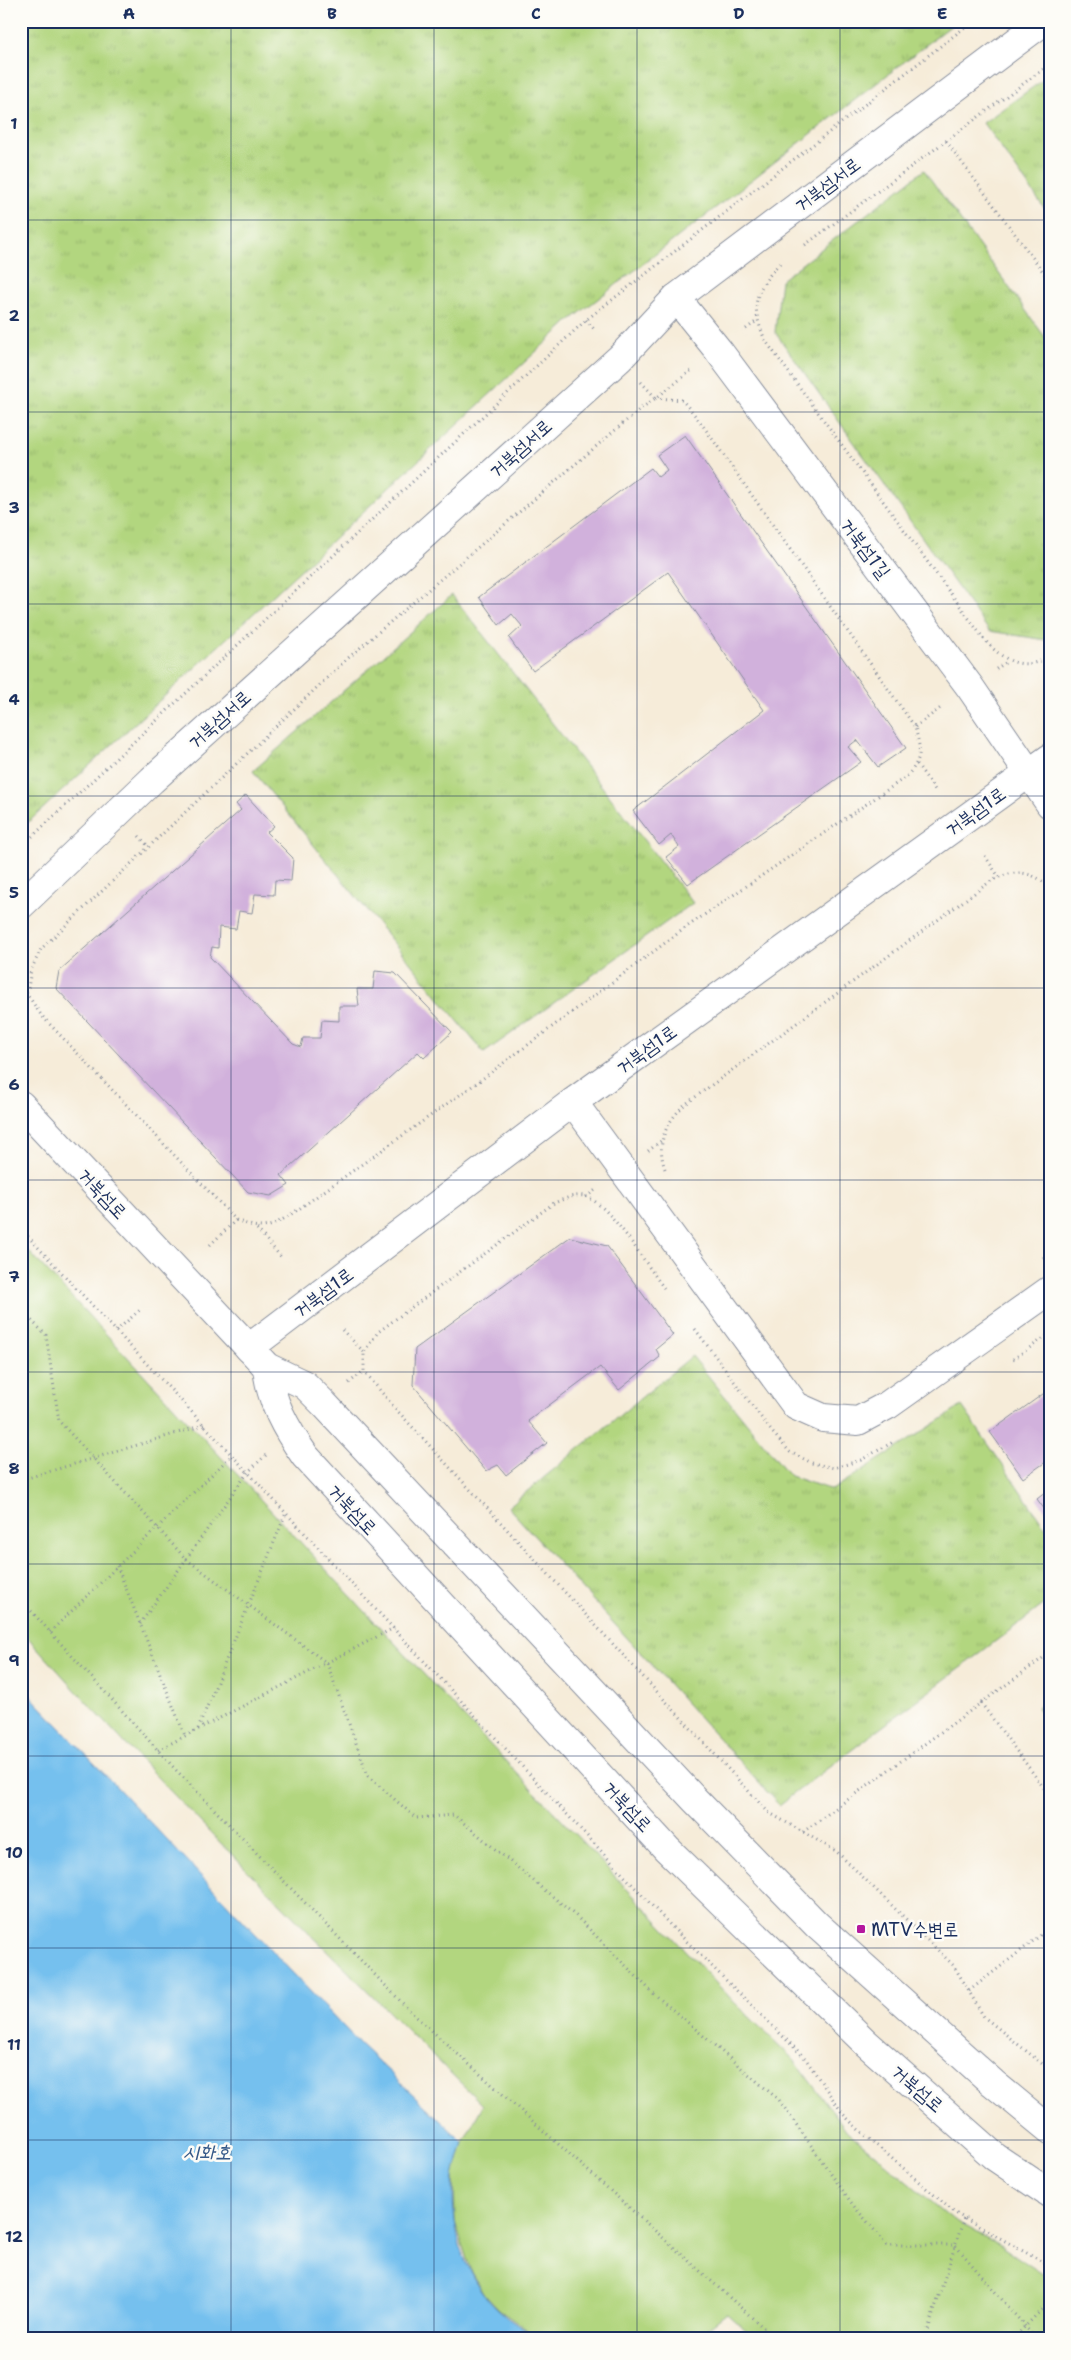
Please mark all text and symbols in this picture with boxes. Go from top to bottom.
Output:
text: A [123,3,135,24]
text: B [327,3,337,24]
text: C [531,3,541,24]
text: D [733,3,745,24]
text: E [937,3,947,24]
text: 1 [10,113,18,134]
street label: 거북섬서로 [789,151,865,217]
text: 2 [8,305,20,326]
street label: 거북섬서로 [484,414,557,483]
text: 3 [8,497,20,518]
street label: 거북섬1길 [835,513,896,583]
street label: 거북섬서로 [183,685,256,754]
text: 4 [8,689,20,710]
street label: 거북섬1로 [940,781,1011,842]
text: 5 [9,882,19,903]
street label: 거북섬1로 [611,1019,682,1080]
text: 6 [8,1074,20,1095]
street label: 거북섬로 [73,1162,133,1224]
street label: 거북섬1로 [288,1262,358,1323]
text: 7 [8,1266,20,1287]
text: 8 [8,1458,20,1479]
street label: 거북섬로 [323,1478,383,1540]
text: 9 [8,1650,20,1671]
street label: 거북섬로 [598,1775,658,1837]
text: 10 [5,1842,23,1863]
place label: MTV수변로 [871,1917,959,1942]
marker: MTV수변로 [855,1923,867,1935]
text: 11 [7,2034,21,2055]
street label: 거북섬로 [886,2059,949,2118]
water label: 시화호 [183,2139,231,2165]
text: 12 [5,2226,23,2247]

